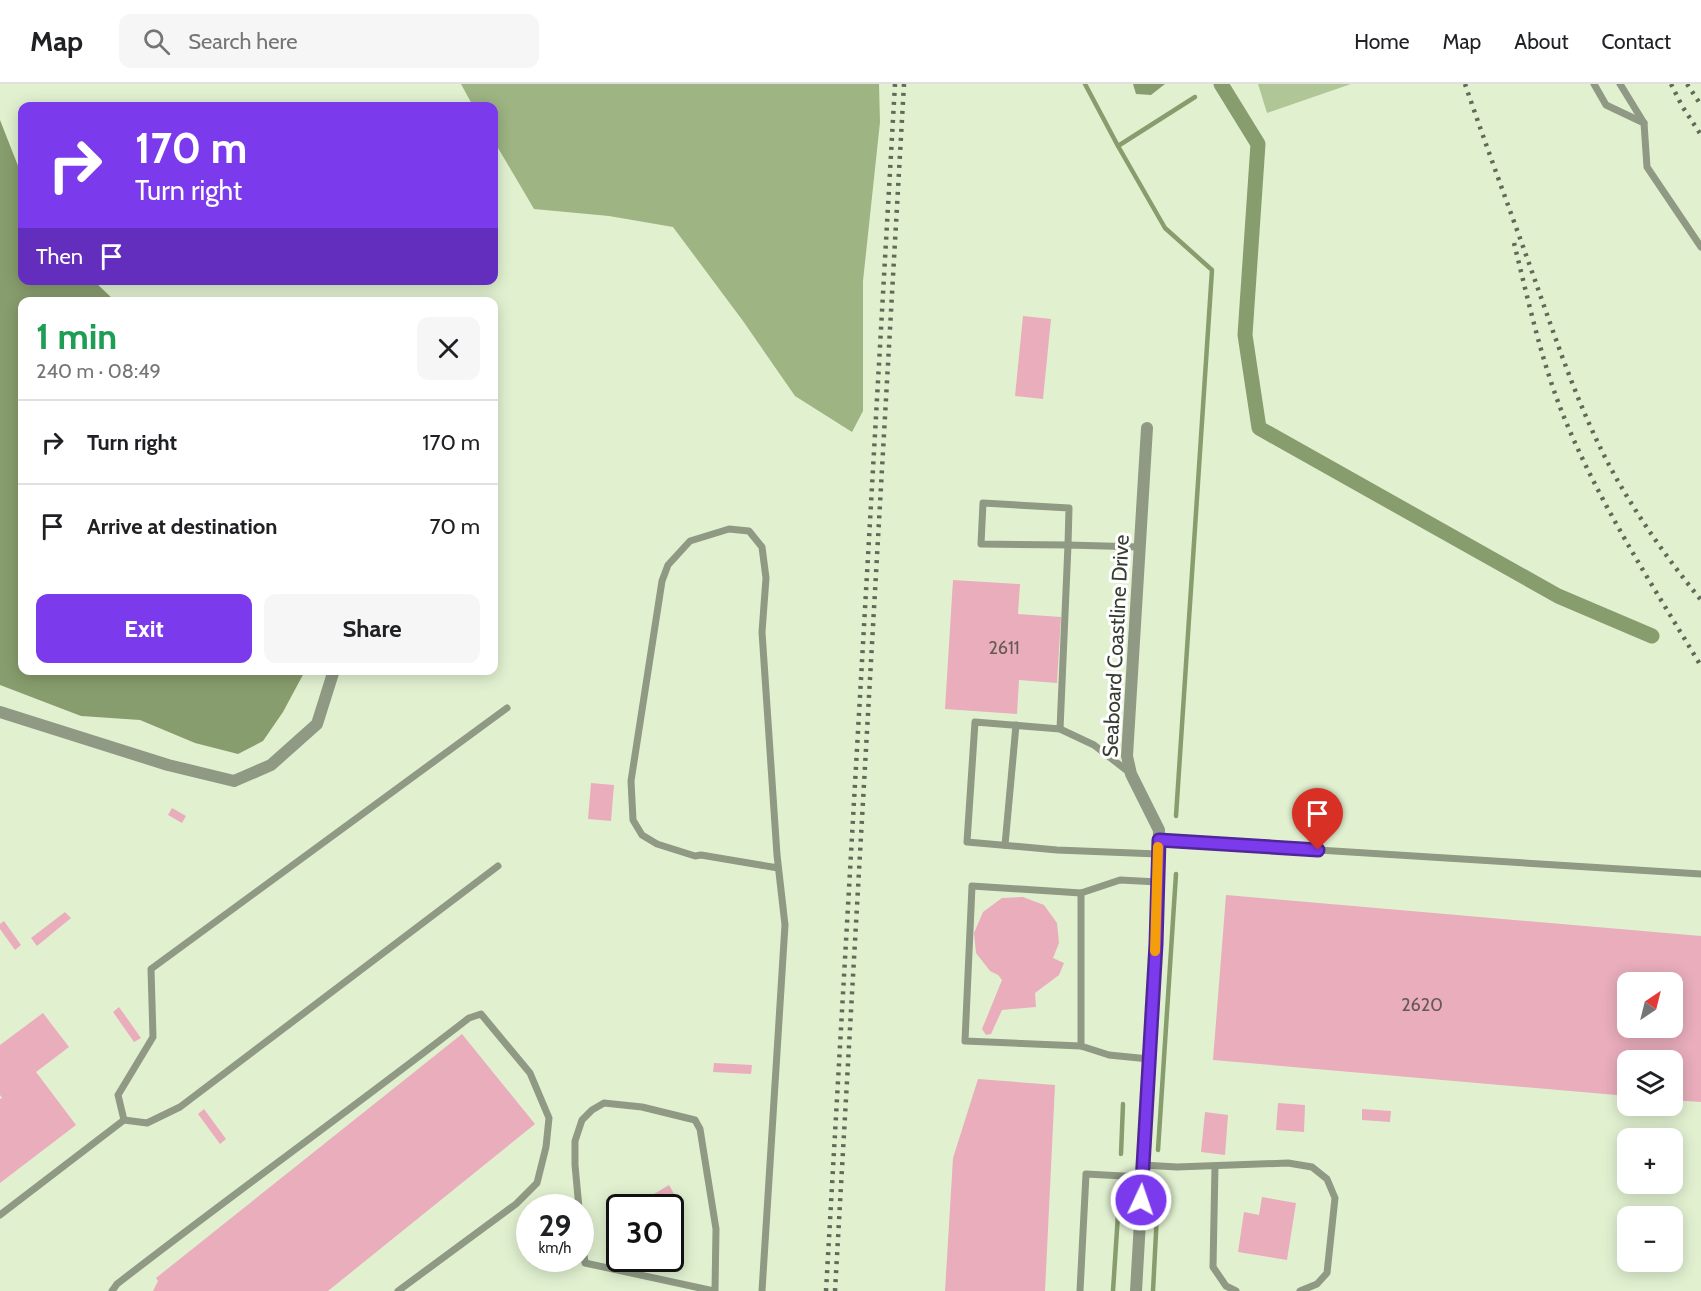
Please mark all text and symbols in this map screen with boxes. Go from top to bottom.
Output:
search box [119,14,539,68]
text: Map [30,24,83,58]
icon: search [140,25,173,58]
text: Search here [188,28,297,55]
text: Home [1354,29,1410,54]
text: Map [1443,29,1481,54]
text: About [1514,29,1568,54]
text: Contact [1601,29,1671,54]
text: 170 m [135,122,247,174]
icon: right [36,126,114,204]
text: Turn right [135,174,242,207]
icon: arrive [95,240,128,273]
text: Then [36,243,83,270]
text: 1 min [36,314,117,358]
button: close [417,317,480,380]
text: 240 m · 08:49 [36,359,161,383]
icon: right [36,426,69,459]
text: Turn right [87,429,177,456]
text: 170 m [422,429,480,456]
icon: arrive [36,510,69,543]
text: Arrive at destination [87,513,277,540]
text: 70 m [430,513,480,540]
street label: Seaboard Coastline Drive [1097,534,1134,758]
button: Exit [36,594,252,663]
button: Share [264,594,480,663]
house number: 2611 [988,637,1020,659]
pin [1292,788,1343,850]
icon: arrive [1301,797,1334,830]
north arrow [1617,972,1683,1038]
map controls [1617,972,1683,1272]
house number: 2620 [1401,994,1443,1016]
button: layers [1617,1050,1683,1116]
button: + [1617,1128,1683,1194]
position arrow [1109,1168,1173,1232]
speed limit sign: 30 [606,1194,684,1272]
button: − [1617,1206,1683,1272]
text: 29 [539,1207,571,1244]
text: km/h [539,1239,571,1257]

